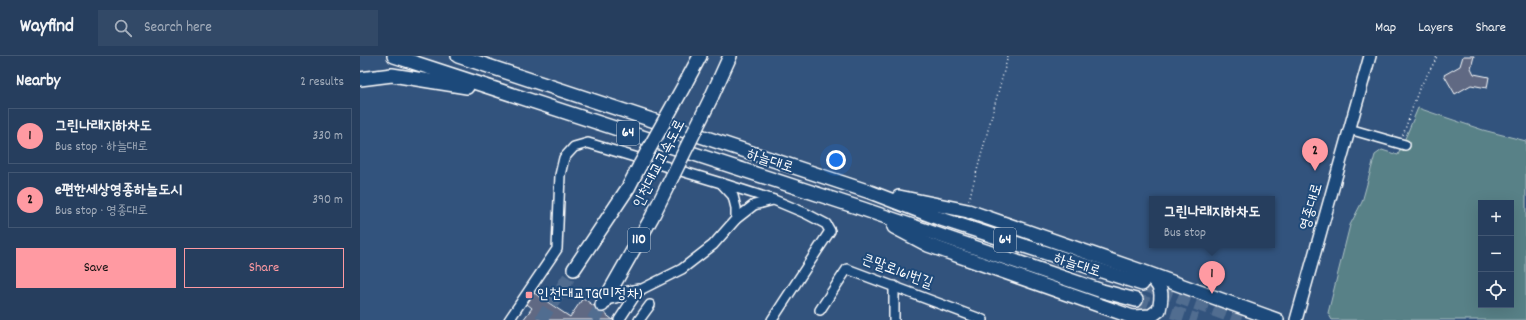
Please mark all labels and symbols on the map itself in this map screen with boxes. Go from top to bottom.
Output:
street label: 인천대교고속도로 [628,116,692,212]
road number: 64 [617,121,639,145]
pin: 2 [1302,138,1328,171]
street label: 하늘대로 [744,144,796,180]
your location [826,150,846,170]
street label: 영종대로 [1295,181,1329,233]
road number: 110 [628,228,650,252]
road number: 64 [994,228,1016,252]
street label: 하늘대로 [1051,248,1103,284]
street label: 큰말로161번길 [858,249,936,295]
pin: 1 [1199,261,1225,294]
place label: 인천대교TG(미정차) [537,284,643,306]
marker: 인천대교TG(미정차) [524,290,534,300]

